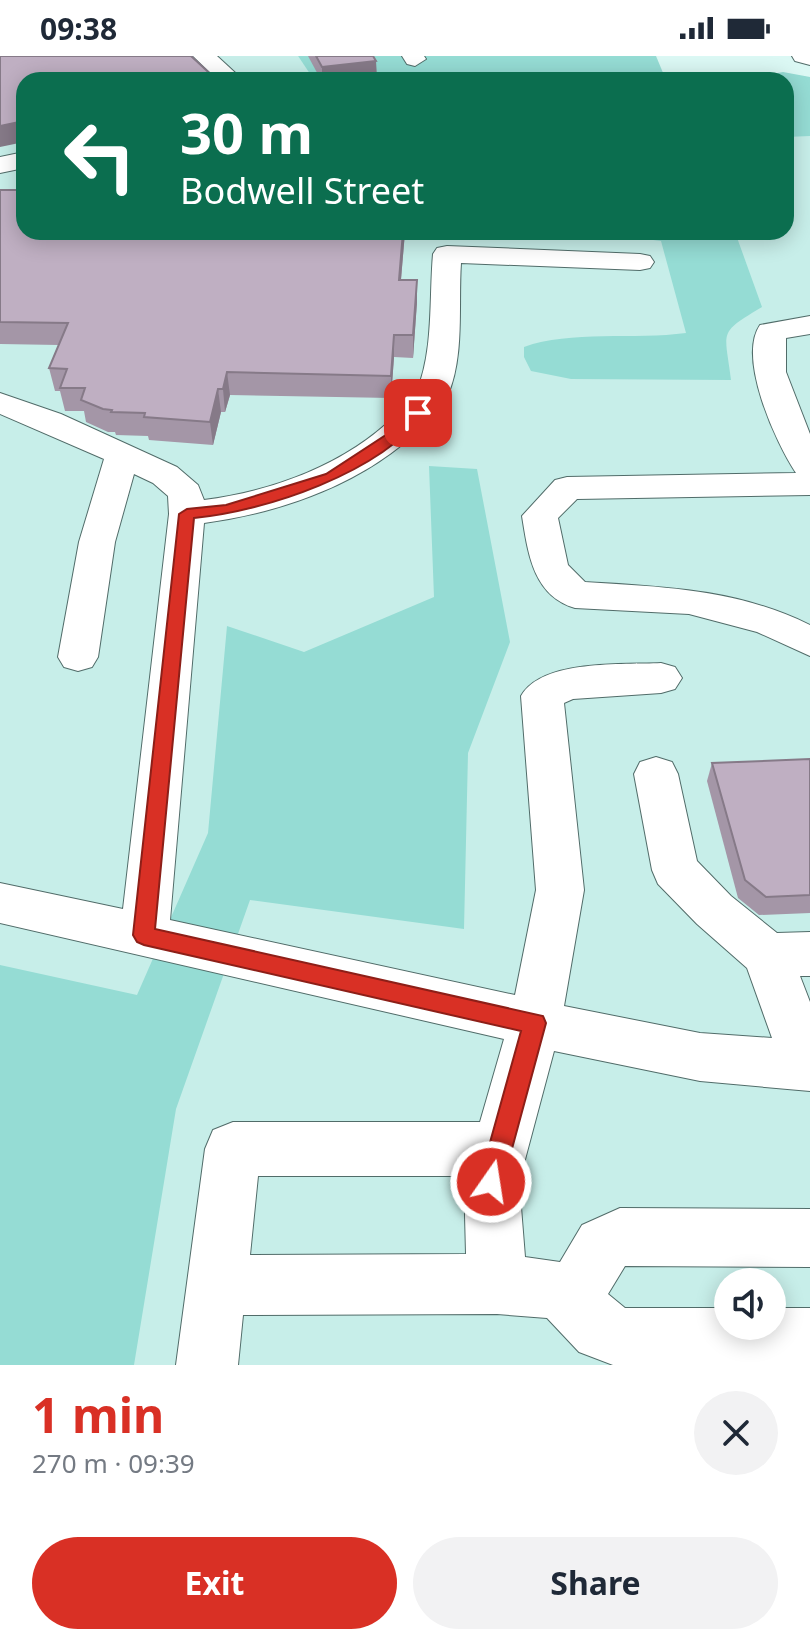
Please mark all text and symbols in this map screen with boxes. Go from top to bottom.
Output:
text: 09:38 [40,8,117,49]
text: 30 m [180,94,313,170]
icon: left [48,104,152,208]
text: Bodwell Street [180,166,424,215]
pin [384,379,452,447]
icon: arrive [396,391,440,435]
position arrow [449,1140,533,1224]
map controls [714,1268,786,1340]
button: sound [714,1268,786,1340]
text: 1 min [32,1382,164,1447]
button: close [694,1391,778,1475]
text: 270 m · 09:39 [32,1445,195,1481]
button: Exit [32,1537,397,1629]
button: Share [413,1537,778,1629]

